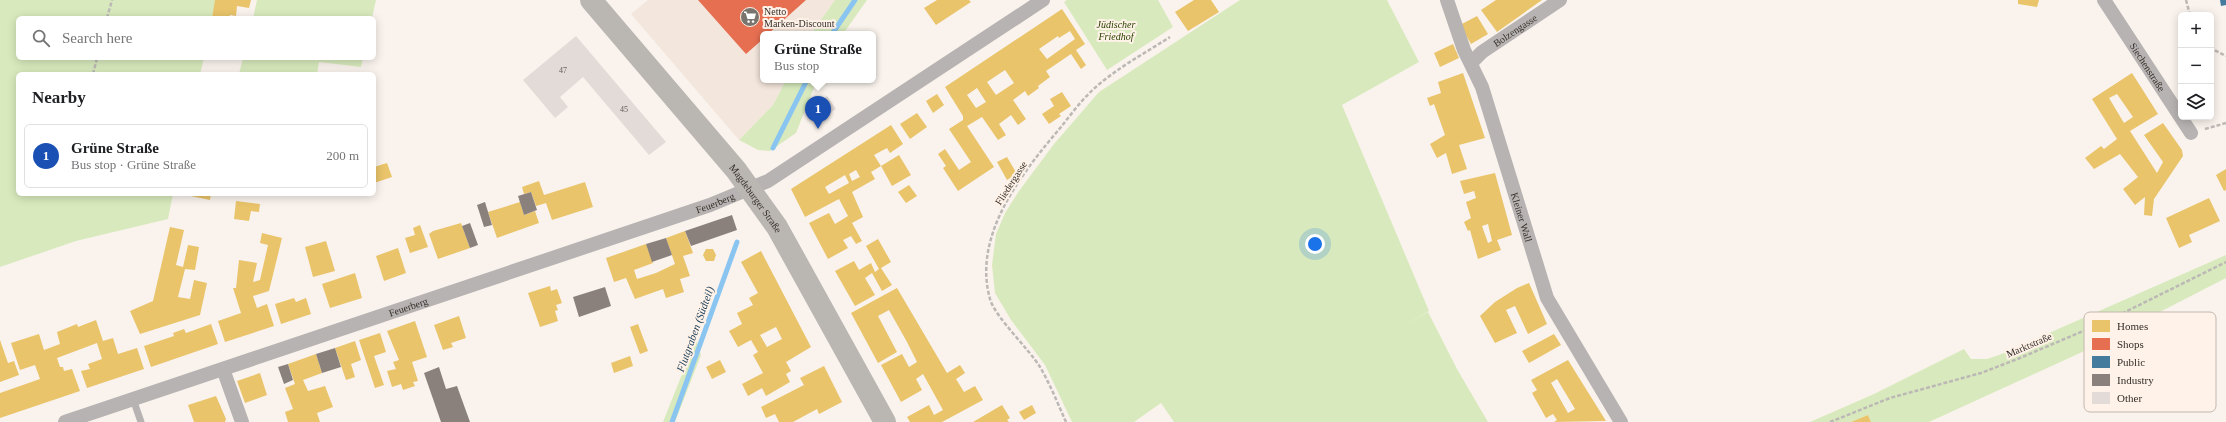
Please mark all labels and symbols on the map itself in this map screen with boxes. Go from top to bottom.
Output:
supermarket icon: Netto Marken-Discount [739,6,761,28]
place label: Netto Marken-Discount [764,6,835,29]
street label: Bolzengasse [1491,11,1539,49]
park label: Jüdischer Friedhof [1097,19,1136,42]
street label: Siechenstraße [2128,41,2168,94]
house number: 47 [559,66,567,75]
pin: 1 [805,96,831,129]
house number: 45 [620,105,628,114]
street label: Fliedergasse [993,159,1029,207]
street label: Magdeburger Straße [728,162,785,235]
street label: Feuerberg [694,190,736,215]
street label: Kleiner Wall [1509,191,1535,243]
your location [1305,234,1325,254]
water label: Flutgraben (Südteil) [674,284,717,375]
street label: Feuerberg [387,295,429,318]
legend [2084,312,2216,412]
text: Homes [2117,320,2148,332]
street label: Marktstraße [2005,330,2054,360]
text: Shops [2117,338,2144,350]
text: Public [2117,356,2145,368]
text: Industry [2117,374,2154,386]
text: Other [2117,392,2142,404]

